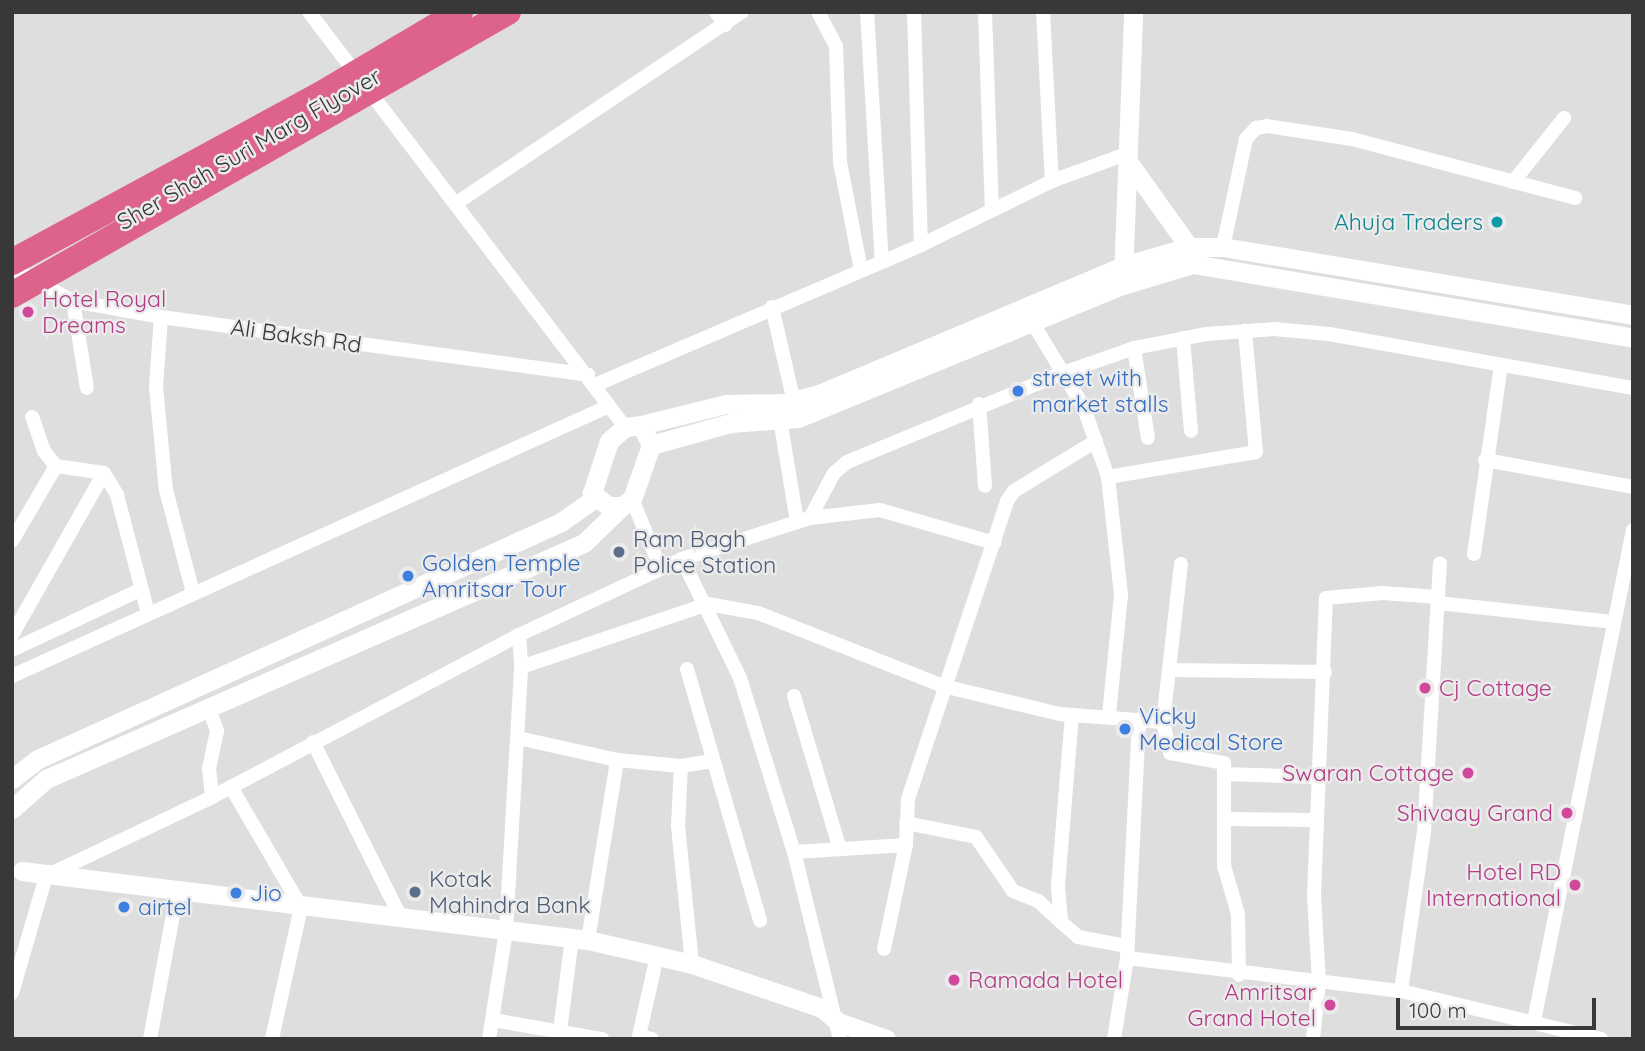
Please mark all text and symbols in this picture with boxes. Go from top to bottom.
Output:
street label: Sher Shah Suri Marg Flyover [112,62,386,236]
place label: Ahuja Traders [1334,208,1483,236]
marker: Ahuja Traders [1489,214,1505,230]
place label: Hotel Royal Dreams [42,285,166,339]
marker: Hotel Royal Dreams [20,304,36,320]
street label: Ali Baksh Rd [229,313,363,359]
place label: street with market stalls [1032,364,1169,418]
marker: street with market stalls [1010,383,1026,399]
place label: Ram Bagh Police Station [633,525,776,579]
marker: Ram Bagh Police Station [611,544,627,560]
place label: Golden Temple Amritsar Tour [422,549,581,603]
marker: Golden Temple Amritsar Tour [400,568,416,584]
place label: Cj Cottage [1439,674,1552,702]
marker: Cj Cottage [1417,680,1433,696]
place label: Vicky Medical Store [1139,702,1283,756]
marker: Vicky Medical Store [1117,721,1133,737]
place label: Swaran Cottage [1282,759,1454,787]
marker: Swaran Cottage [1460,765,1476,781]
place label: Shivaay Grand [1397,799,1553,827]
marker: Shivaay Grand [1559,805,1575,821]
place label: Hotel RD International [1426,858,1561,912]
place label: Kotak Mahindra Bank [429,865,590,919]
marker: Hotel RD International [1567,877,1583,893]
place label: Jio [250,879,282,907]
marker: Kotak Mahindra Bank [407,884,423,900]
marker: Jio [228,885,244,901]
place label: airtel [138,893,192,921]
marker: airtel [116,899,132,915]
place label: Ramada Hotel [968,966,1123,994]
marker: Ramada Hotel [946,972,962,988]
place label: Amritsar Grand Hotel [1188,978,1316,1032]
scale bar [1400,984,1600,1028]
marker: Amritsar Grand Hotel [1322,997,1338,1013]
text: 100 m [1409,997,1467,1023]

